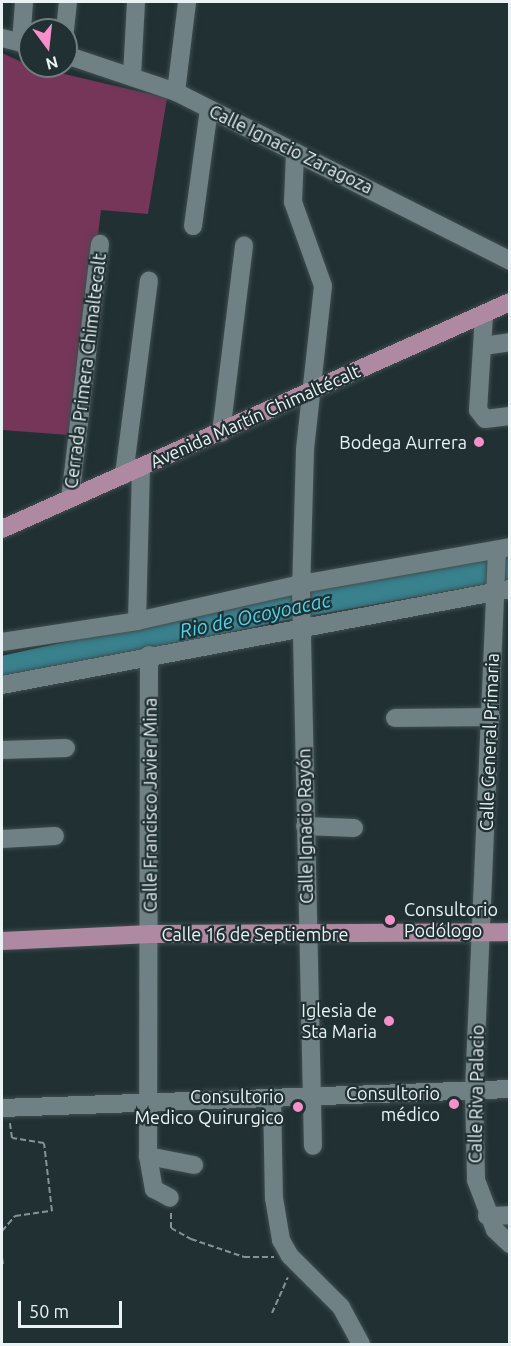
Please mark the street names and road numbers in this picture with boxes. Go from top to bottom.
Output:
street label: Calle Ignacio Zaragoza [206,100,376,198]
street label: Cerrada Primera Chimaltecalt [60,252,110,490]
street label: Avenida Martín Chimaltécalt [147,360,363,472]
street label: Calle General Primaria [475,653,503,831]
street label: Calle Francisco Javier Mina [139,698,161,912]
street label: Calle Ignacio Rayón [293,748,317,904]
street label: Calle 16 de Septiembre [162,923,348,945]
street label: Calle Riva Palacio [464,1025,488,1163]

